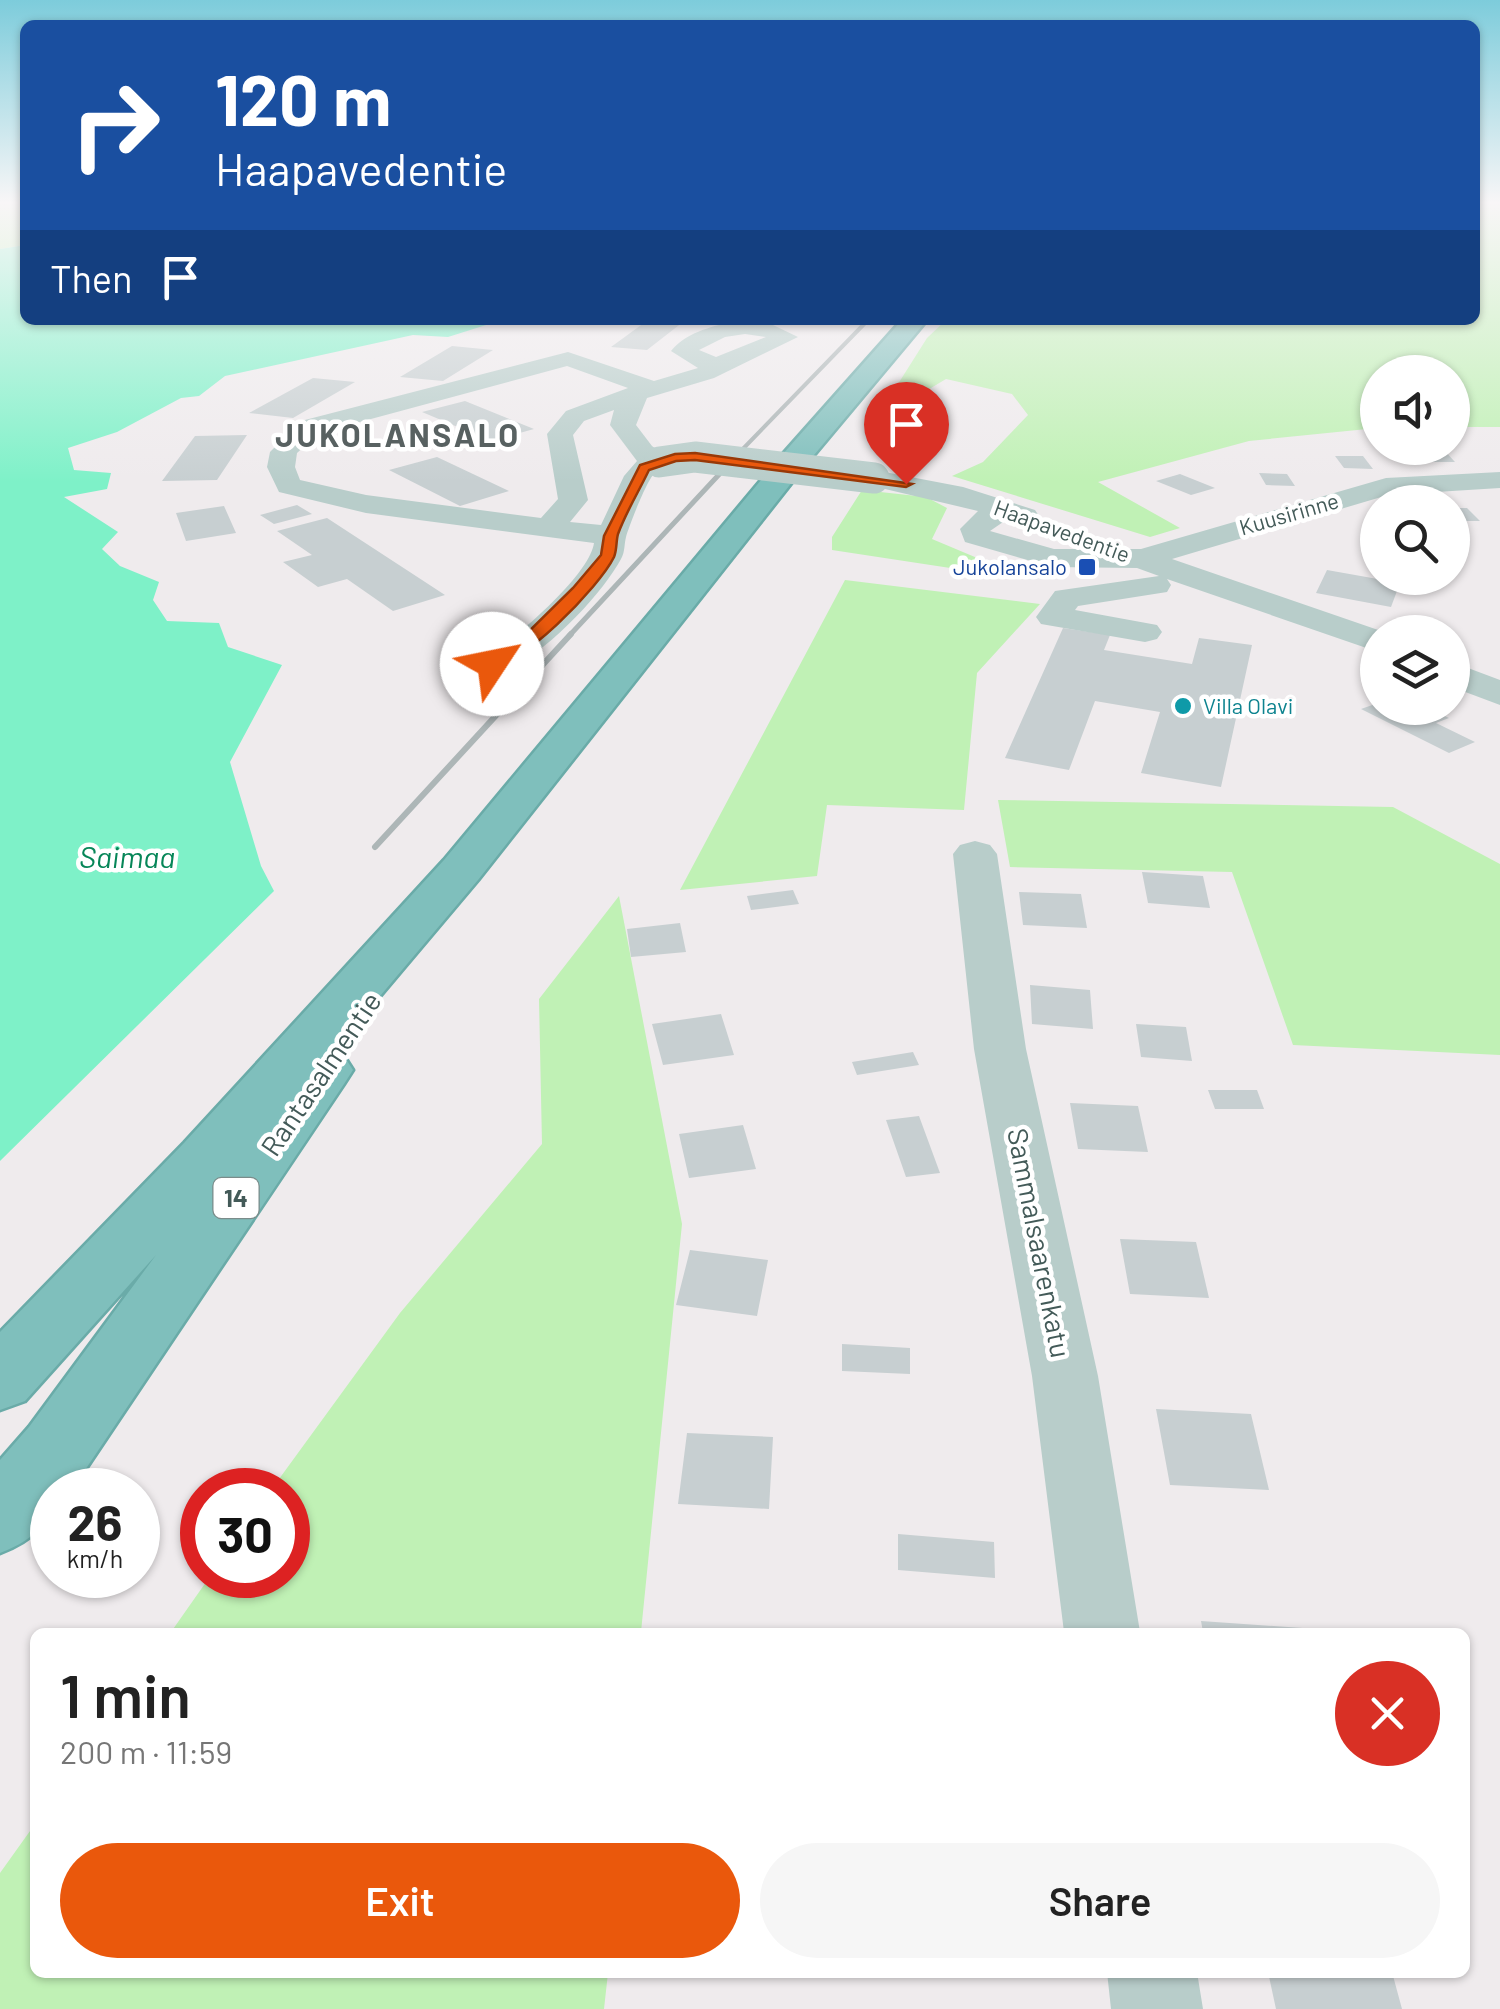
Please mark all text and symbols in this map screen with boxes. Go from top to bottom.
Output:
text: 120 m [215,56,391,140]
icon: right [50,60,180,190]
text: Haapavedentie [215,141,507,195]
icon: arrive [153,250,208,305]
text: Then [50,255,133,301]
map controls [1360,355,1470,725]
button: sound [1360,355,1470,465]
pin [864,382,949,485]
icon: arrive [879,397,934,452]
district label: JUKOLANSALO [275,415,521,453]
button: search [1360,485,1470,595]
street label: Kuusirinne [1236,486,1341,540]
street label: Haapavedentie [991,493,1134,567]
place label: Jukolansalo [953,553,1067,579]
marker: Jukolansalo [1076,556,1098,578]
position arrow [440,612,544,716]
button: layers [1360,615,1470,725]
place label: Villa Olavi [1203,692,1293,718]
marker: Villa Olavi [1172,695,1194,717]
water label: Saimaa [79,838,175,874]
street label: Rantasalmentie [253,985,388,1162]
street label: Sammalsaarenkatu [1001,1125,1079,1360]
road number: 14 [214,1178,258,1218]
speed limit sign: 30 [180,1468,310,1598]
text: 26 [68,1491,122,1551]
text: km/h [67,1543,123,1573]
text: 1 min [60,1658,191,1730]
button: close [1335,1661,1440,1766]
text: 200 m · 11:59 [60,1732,232,1770]
button: Exit [60,1843,740,1958]
button: Share [760,1843,1440,1958]

